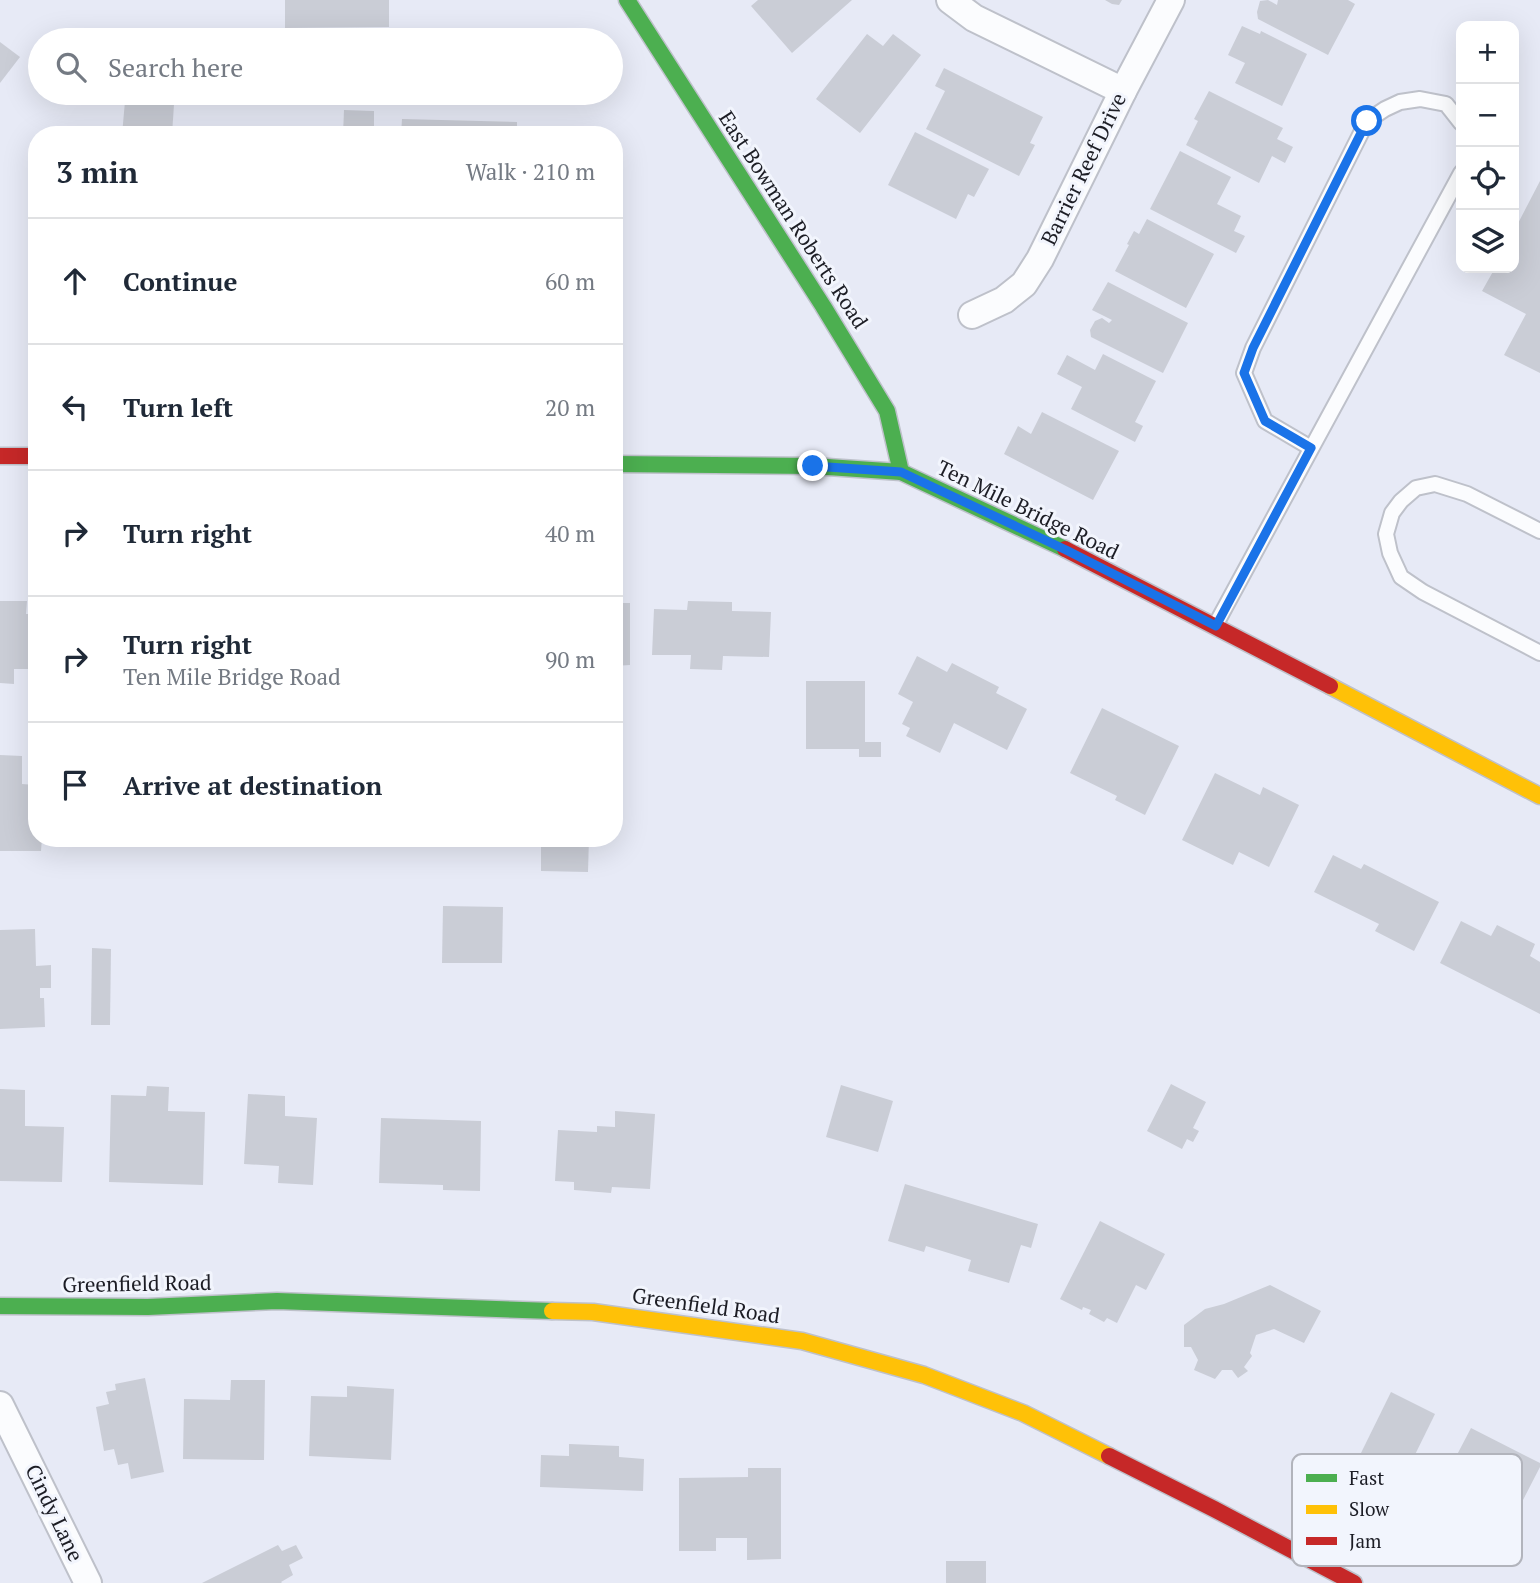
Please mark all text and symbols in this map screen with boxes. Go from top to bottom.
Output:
map controls [1456,21,1519,273]
button: + [1456,21,1519,84]
search box [28,28,623,105]
icon: search [52,48,90,86]
text: Search here [108,50,243,84]
button: − [1456,84,1519,147]
street label: Barrier Reef Drive [1034,88,1132,249]
street label: East Bowman Roberts Road [713,105,875,334]
route start [1351,105,1382,136]
button: locate [1456,147,1519,210]
text: 3 min [56,152,138,192]
text: Walk · 210 m [466,156,595,187]
button: layers [1456,210,1519,273]
icon: ahead [56,262,94,300]
text: Continue [123,264,237,298]
text: 60 m [545,266,595,297]
icon: left [56,388,94,426]
text: Turn left [123,390,233,424]
text: 20 m [545,392,595,423]
route end [797,450,828,481]
street label: Ten Mile Bridge Road [933,453,1124,565]
icon: right [56,514,94,552]
text: Turn right [123,516,252,550]
text: 40 m [545,518,595,549]
text: Turn right [123,627,252,661]
icon: right [56,640,94,678]
text: 90 m [545,644,595,675]
text: Ten Mile Bridge Road [123,661,341,692]
icon: arrive [56,766,94,804]
text: Arrive at destination [123,768,382,802]
street label: Greenfield Road [62,1268,212,1298]
street label: Greenfield Road [630,1281,782,1329]
legend [1292,1454,1522,1566]
street label: Cindy Lane [19,1459,90,1566]
text: Fast [1349,1465,1384,1490]
text: Slow [1349,1496,1390,1521]
text: Jam [1349,1528,1382,1553]

